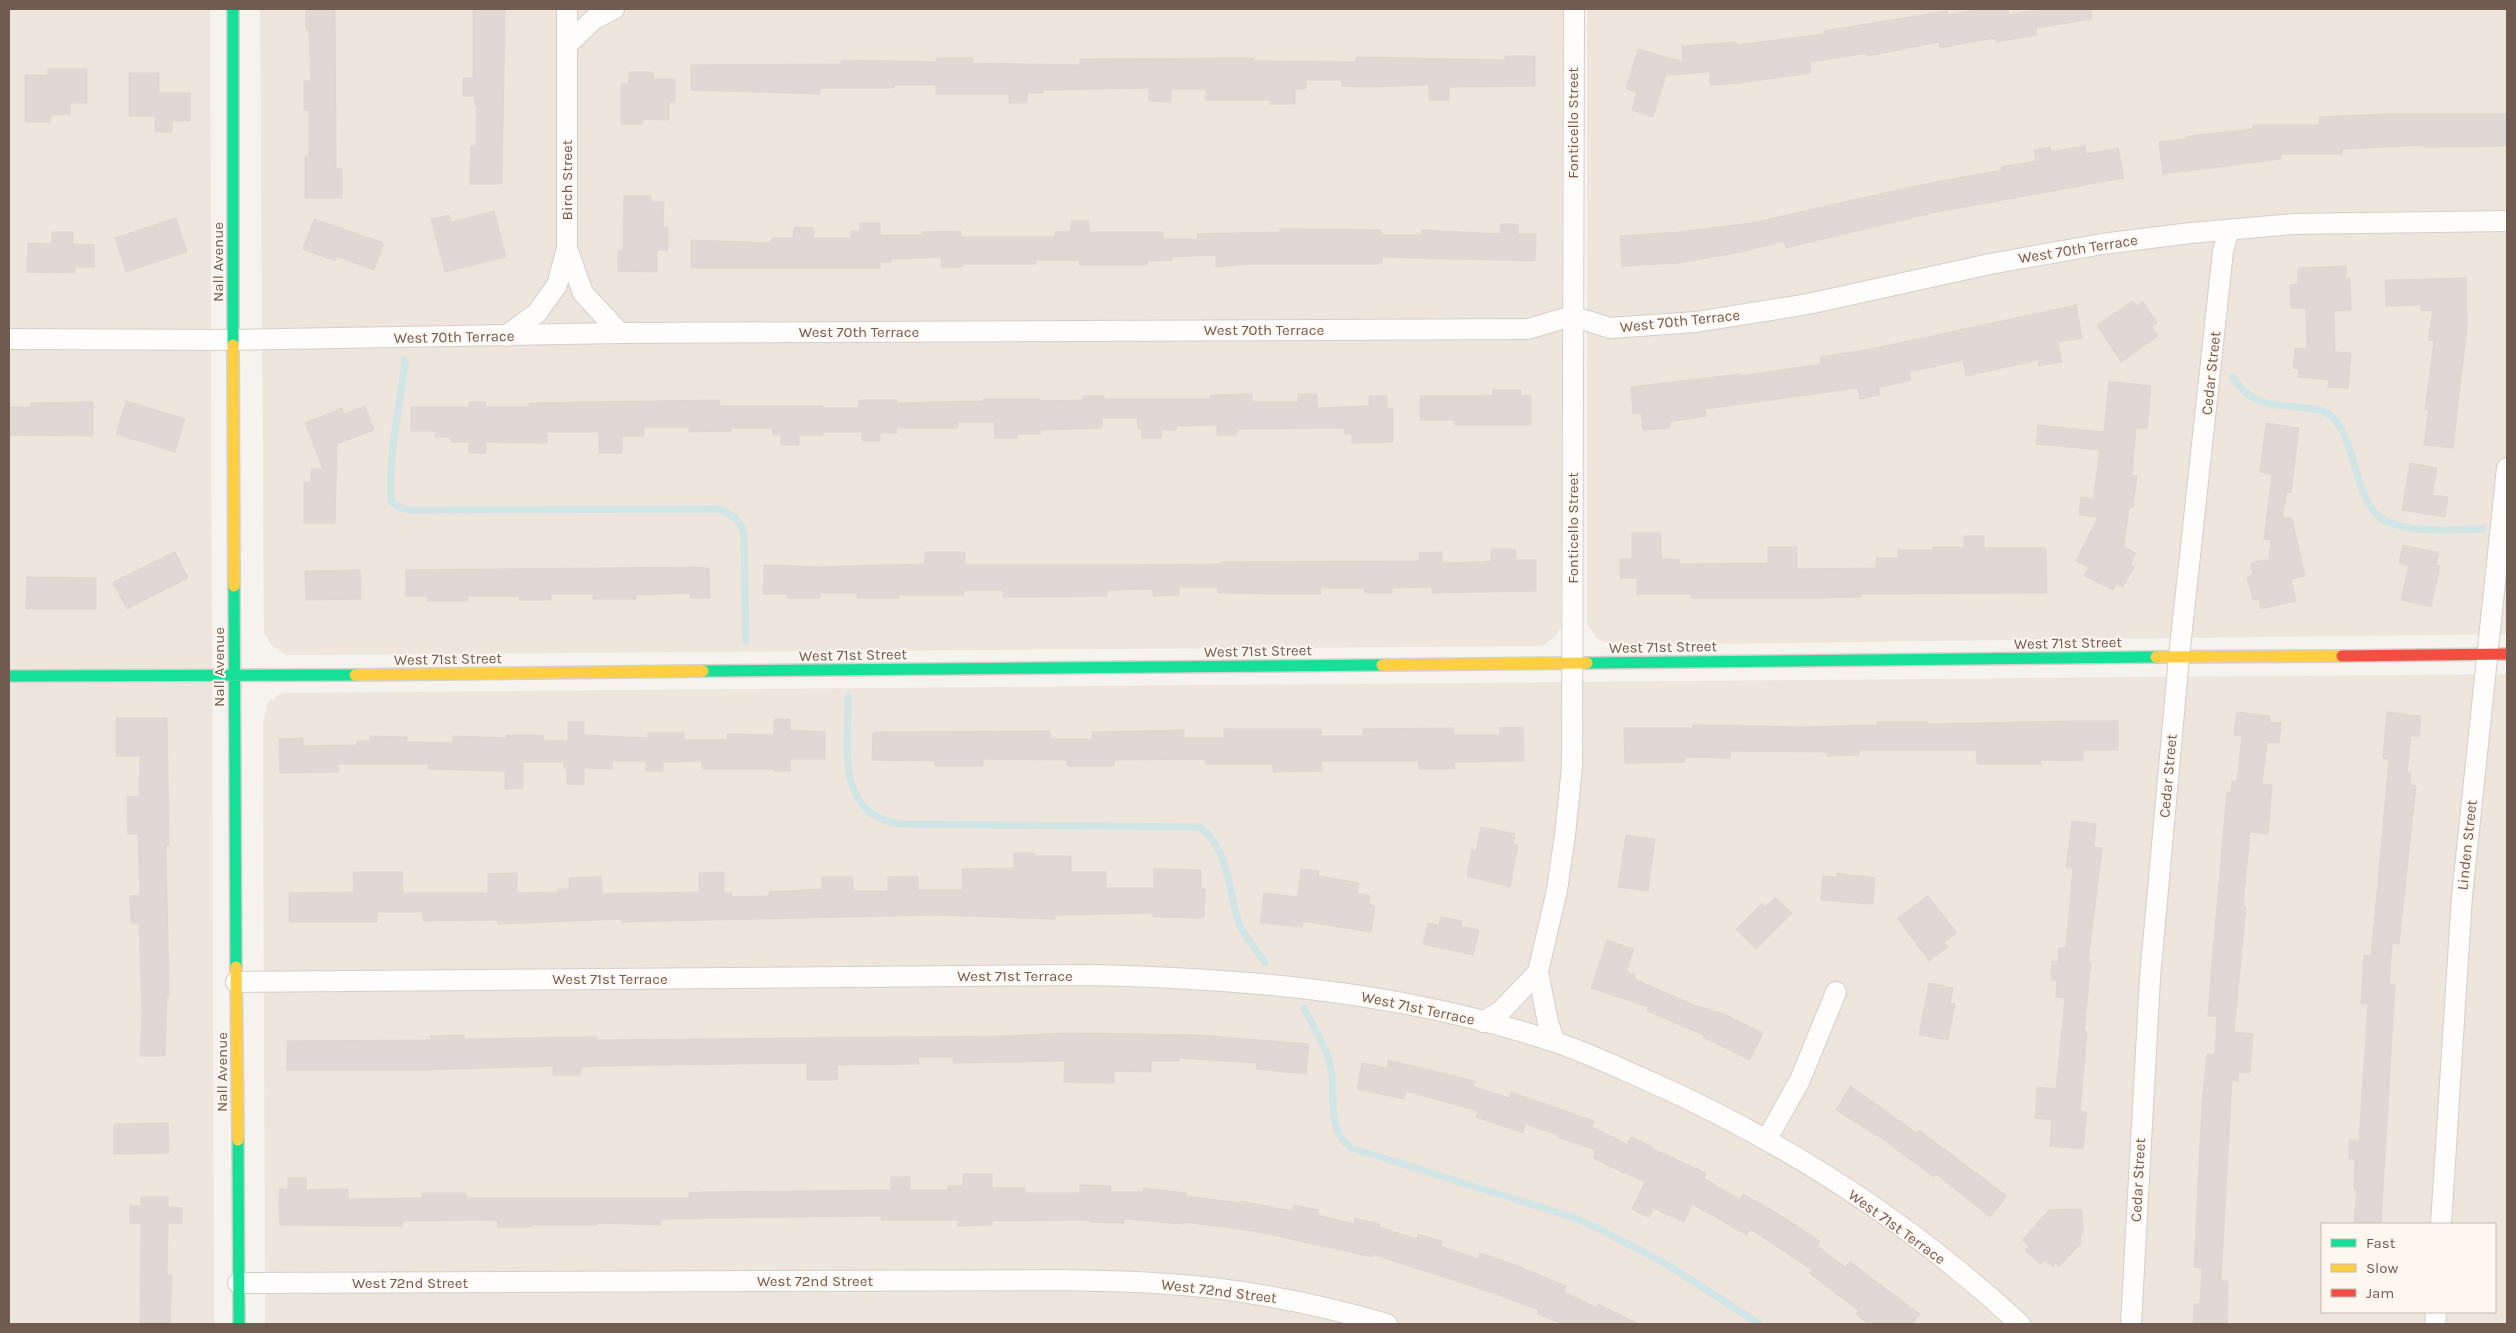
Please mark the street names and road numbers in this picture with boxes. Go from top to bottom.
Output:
street label: Fonticello Street [1564,67,1582,179]
street label: Birch Street [558,139,576,220]
street label: Nall Avenue [209,222,227,302]
street label: West 70th Terrace [2017,231,2139,267]
street label: West 70th Terrace [1619,306,1741,336]
street label: West 70th Terrace [1204,321,1324,339]
street label: West 70th Terrace [799,323,919,341]
street label: West 70th Terrace [394,327,514,347]
street label: Cedar Street [2198,330,2224,416]
street label: Fonticello Street [1564,472,1582,584]
street label: Nall Avenue [210,627,228,707]
street label: West 71st Street [2014,633,2122,653]
street label: West 71st Street [1609,637,1717,657]
street label: West 71st Street [1204,641,1312,661]
street label: West 71st Street [799,645,907,665]
street label: West 71st Street [394,649,502,669]
street label: Cedar Street [2155,733,2181,819]
street label: Linden Street [2453,798,2481,891]
street label: West 71st Terrace [957,967,1073,985]
street label: West 71st Terrace [552,970,668,988]
street label: West 71st Terrace [1360,987,1476,1029]
street label: Nall Avenue [213,1032,231,1112]
street label: Cedar Street [2127,1137,2149,1223]
street label: West 71st Terrace [1845,1186,1949,1268]
street label: West 72nd Street [757,1272,873,1290]
street label: West 72nd Street [352,1274,468,1292]
street label: West 72nd Street [1160,1275,1278,1307]

